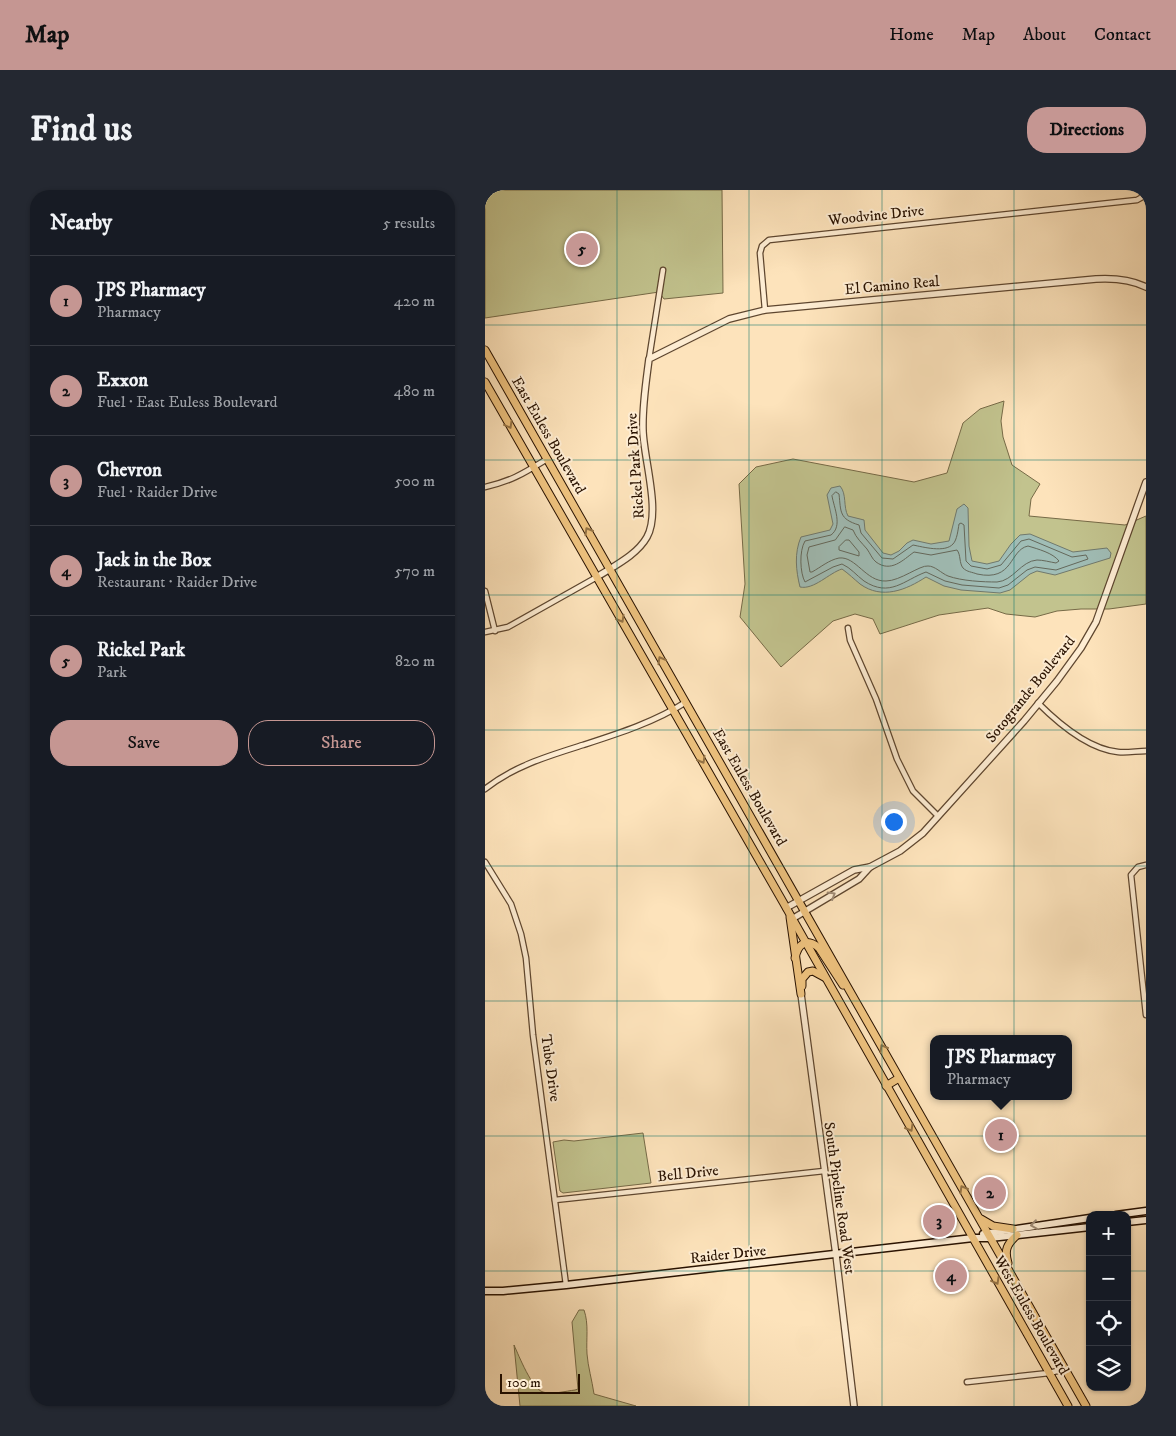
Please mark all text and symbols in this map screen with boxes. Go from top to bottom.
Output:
text: Map [25,20,69,50]
text: Home [889,24,934,46]
text: Map [962,24,995,46]
text: About [1023,24,1066,46]
text: Contact [1094,24,1151,46]
button: Directions [1027,107,1146,153]
text: Find us [30,108,132,152]
street label: Woodvine Drive [826,201,925,230]
text: Nearby [50,210,112,236]
text: 5 results [383,213,435,233]
pin: 5 [566,230,598,268]
street label: El Camino Real [844,272,941,299]
text: JPS Pharmacy [97,279,205,302]
text: 1 [63,291,69,311]
text: 420 m [394,291,435,311]
text: Pharmacy [97,302,161,322]
text: Exxon [97,369,148,392]
street label: East Euless Boulevard [507,373,590,498]
text: 2 [62,381,70,401]
text: 480 m [394,381,435,401]
text: Fuel · East Euless Boulevard [97,392,278,412]
street label: Rickel Park Drive [622,412,649,520]
one-way arrow [503,419,513,428]
text: Chevron [97,459,162,482]
text: 3 [63,471,69,491]
text: 500 m [394,471,435,491]
text: Fuel · Raider Drive [97,482,217,502]
one-way arrow [584,528,594,537]
text: Jack in the Box [97,549,211,572]
text: 4 [61,561,71,581]
text: 570 m [395,561,435,581]
text: Restaurant · Raider Drive [97,572,257,592]
one-way arrow [615,614,625,623]
street label: Sotogrande Boulevard [981,632,1080,747]
text: Rickel Park [97,639,185,662]
text: 5 [62,651,70,671]
text: 820 m [395,651,435,671]
one-way arrow [658,656,668,665]
text: Park [97,662,127,682]
button: Save [50,720,238,766]
button: Share [248,720,435,766]
street label: East Euless Boulevard [708,725,791,850]
one-way arrow [695,755,705,764]
your location [881,809,907,835]
one-way arrow [827,891,836,901]
street label: Tube Drive [536,1033,565,1103]
popup [930,1035,1072,1100]
one-way arrow [879,1044,889,1053]
text: JPS Pharmacy [947,1046,1055,1069]
text: Pharmacy [947,1069,1011,1089]
pin: 1 [985,1116,1017,1154]
street label: South Pipeline Road West [819,1121,860,1276]
one-way arrow [904,1123,914,1132]
street label: Bell Drive [657,1161,720,1186]
pin: 2 [974,1174,1006,1212]
one-way arrow [959,1186,969,1195]
pin: 3 [923,1202,955,1240]
map controls [1086,1211,1131,1391]
button: + [1086,1211,1131,1256]
one-way arrow [1030,1220,1038,1230]
street label: Raider Drive [689,1241,767,1268]
street label: West Euless Boulevard [989,1251,1074,1379]
button: − [1086,1256,1131,1301]
pin: 4 [935,1257,967,1295]
one-way arrow [990,1276,1000,1285]
button: locate [1086,1301,1131,1346]
button: layers [1086,1346,1131,1391]
scale bar [500,1371,580,1394]
text: 100 m [507,1374,541,1392]

